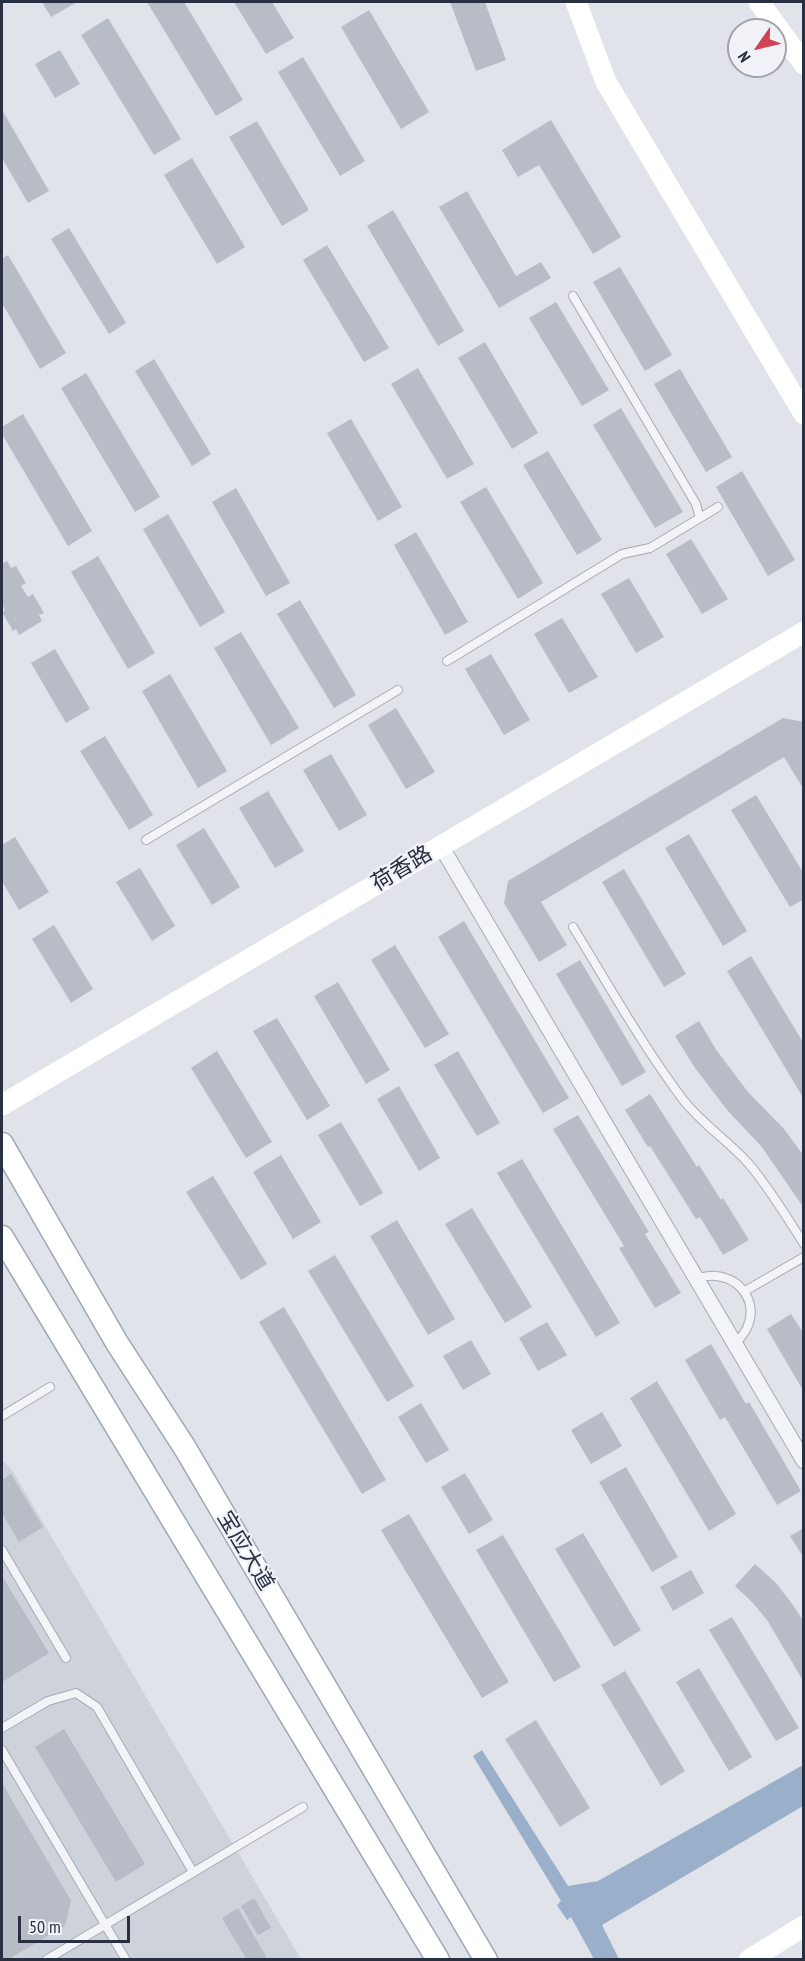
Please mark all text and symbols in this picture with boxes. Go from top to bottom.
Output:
north arrow [727,18,787,78]
text: N [733,48,754,66]
street label: 荷香路 [367,841,437,897]
street label: 宝应大道 [211,1506,279,1596]
scale bar [21,1904,134,1942]
text: 50 m [29,1915,61,1938]

